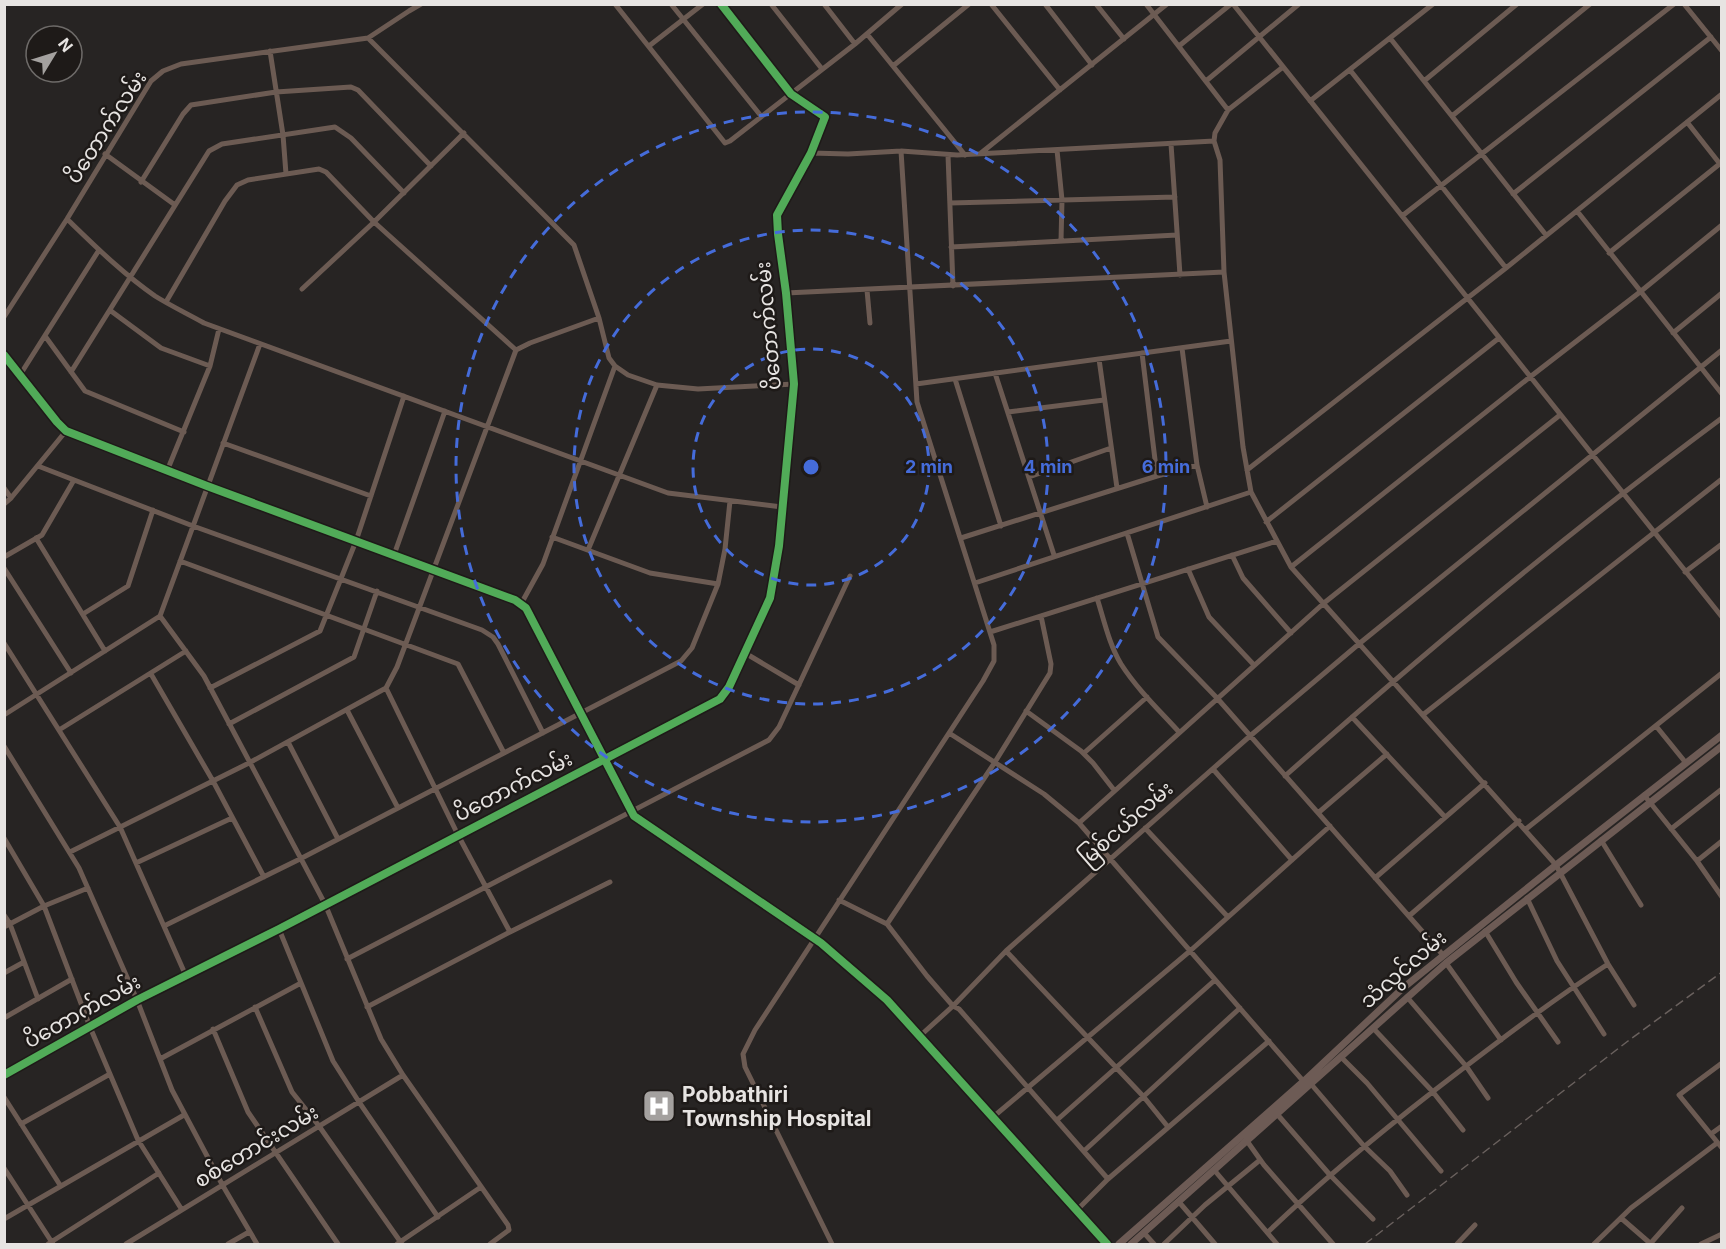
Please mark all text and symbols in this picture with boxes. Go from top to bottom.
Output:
north arrow [24,24,84,84]
text: N [54,34,77,56]
street label: ပိတောက်လမ်း [58,64,152,188]
street label: ပိတောက်လမ်း [747,261,786,392]
text: 2 min [905,456,953,477]
text: 4 min [1024,456,1072,477]
text: 6 min [1142,456,1190,477]
centre of rings [801,457,821,477]
street label: ပိတောက်လမ်း [448,743,576,826]
street label: မြစ်ငယ်လမ်း [1072,773,1181,874]
street label: သံလွင်လမ်း [1353,923,1454,1016]
street label: ပိတောက်လမ်း [18,966,144,1053]
place label: Pobbathiri Township Hospital [682,1082,872,1131]
hospital icon: Pobbathiri Township Hospital [641,1088,677,1124]
street label: စစ်တောင်းလမ်း [188,1097,323,1193]

